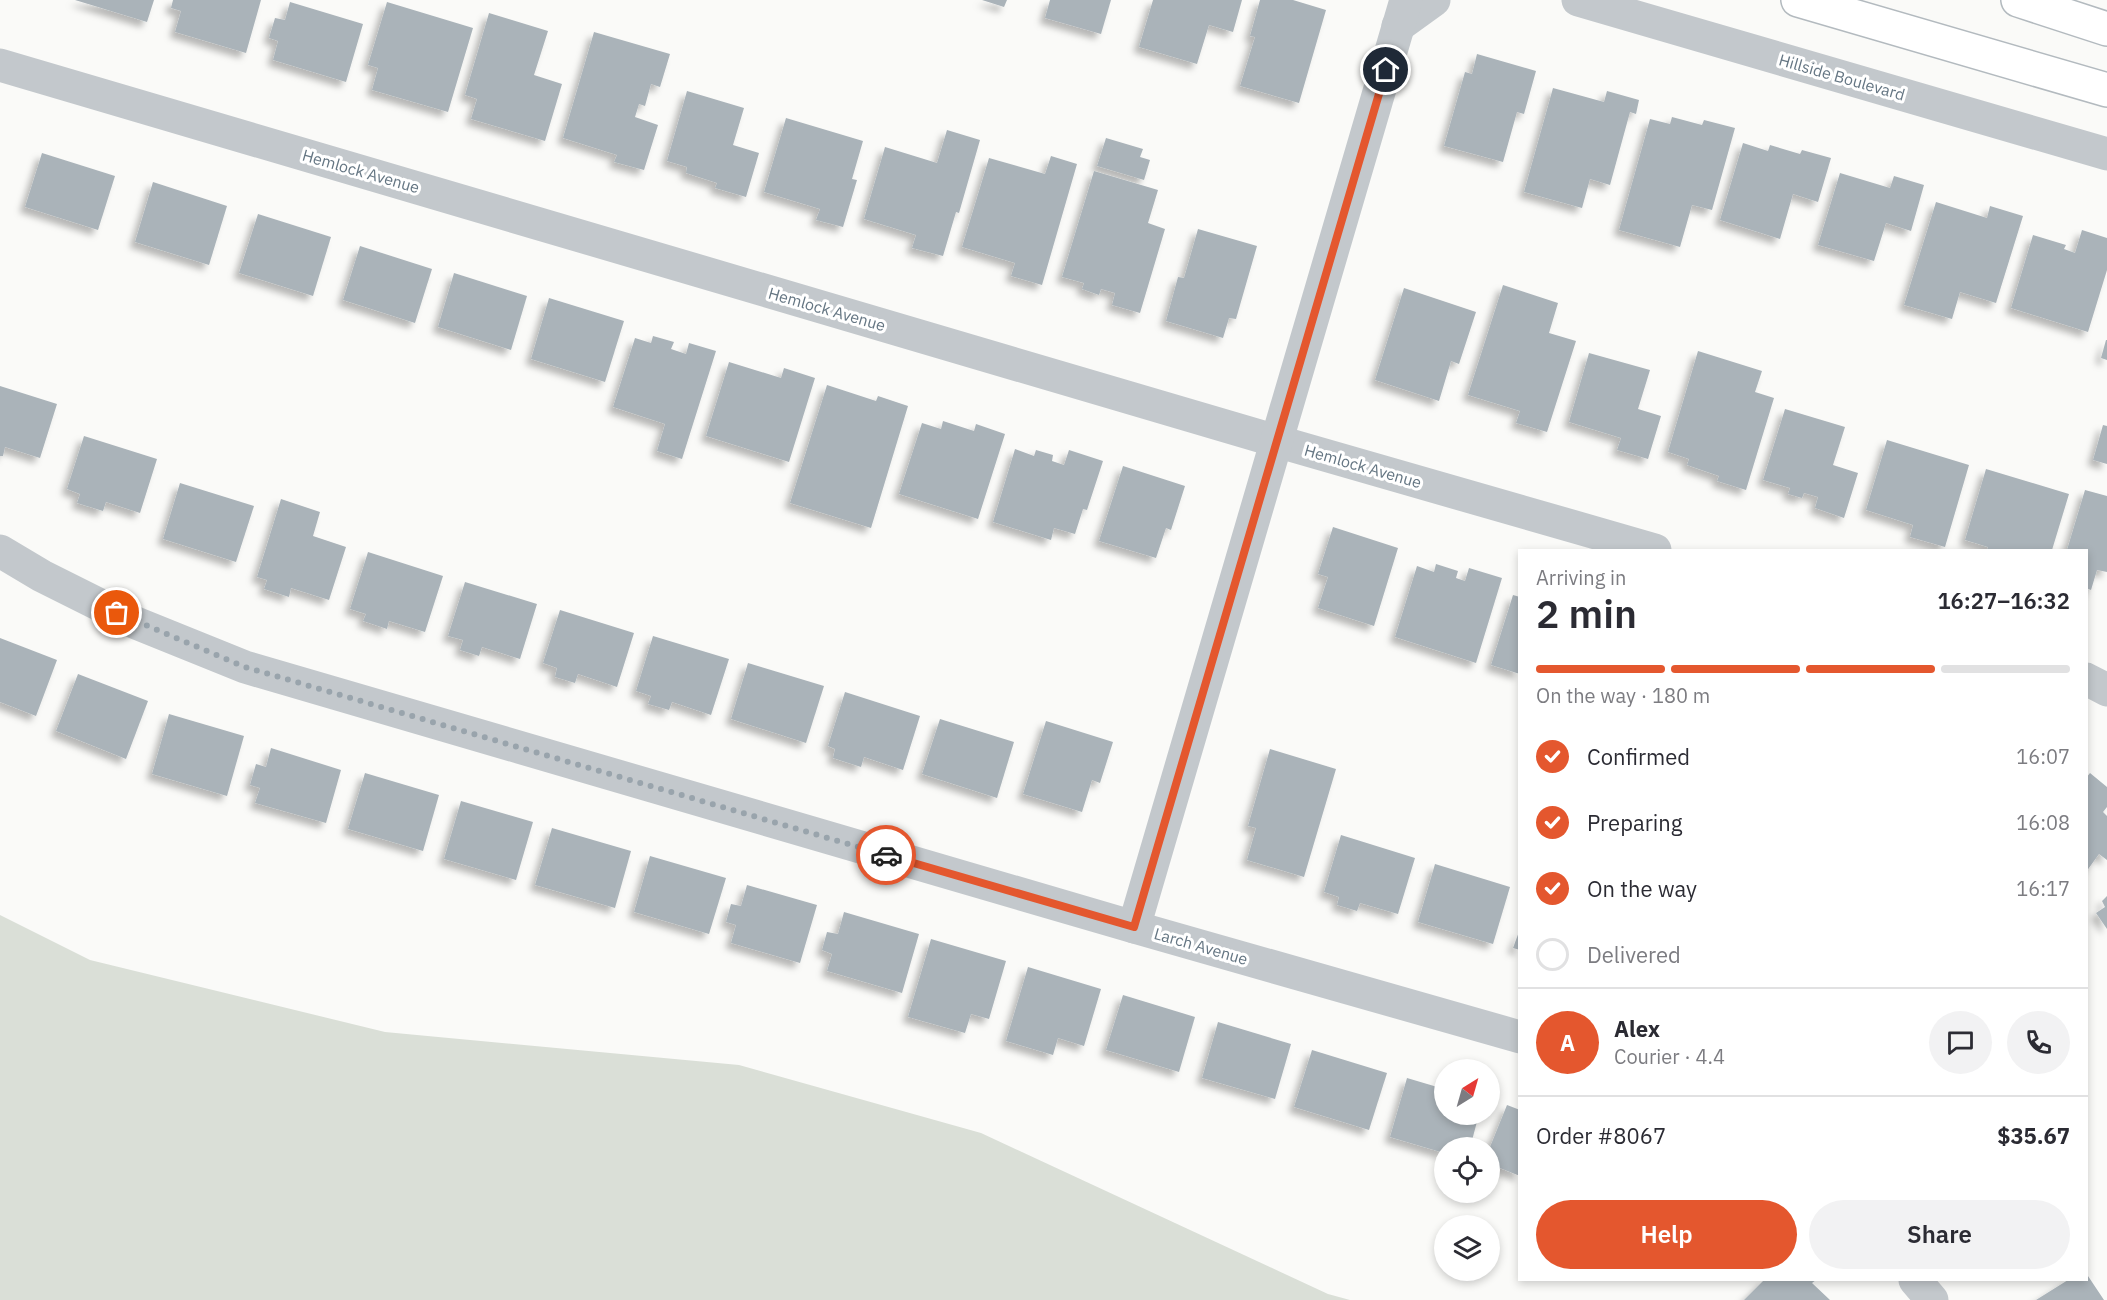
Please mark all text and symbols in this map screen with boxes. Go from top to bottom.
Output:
pin [1360,44,1411,95]
street label: Hillside Boulevard [1777,49,1907,105]
icon: home [1369,53,1402,86]
street label: Hemlock Avenue [300,145,422,197]
street label: Hemlock Avenue [766,283,888,335]
street label: Hemlock Avenue [1302,440,1424,492]
text: Arriving in [1536,564,1626,591]
text: 16:27–16:32 [1937,586,2070,615]
pin [91,587,142,638]
text: 2 min [1536,588,1637,639]
icon: bag [100,596,133,629]
text: On the way · 180 m [1536,682,1710,709]
icon: check [1536,740,1569,773]
text: Confirmed [1587,742,1690,771]
text: 16:07 [2016,743,2070,770]
icon: check [1536,806,1569,839]
text: Preparing [1587,808,1682,837]
text: 16:08 [2016,809,2070,836]
courier [856,825,916,885]
icon: car [870,839,903,872]
icon: check [1536,872,1569,905]
text: On the way [1587,874,1697,903]
text: 16:17 [2016,875,2070,902]
street label: Larch Avenue [1152,923,1250,969]
text: Delivered [1587,940,1681,969]
button: chat [1929,1011,1992,1074]
button: phone [2007,1011,2070,1074]
text: Alex [1614,1014,1660,1043]
text: A [1560,1028,1575,1057]
text: Courier · 4.4 [1614,1043,1725,1070]
north arrow [1434,1059,1500,1125]
map controls [1434,1059,1500,1281]
text: Order #8067 [1536,1121,1666,1150]
text: $35.67 [1997,1121,2070,1150]
button: locate [1434,1137,1500,1203]
button: Help [1536,1200,1797,1269]
button: Share [1809,1200,2070,1269]
button: layers [1434,1215,1500,1281]

